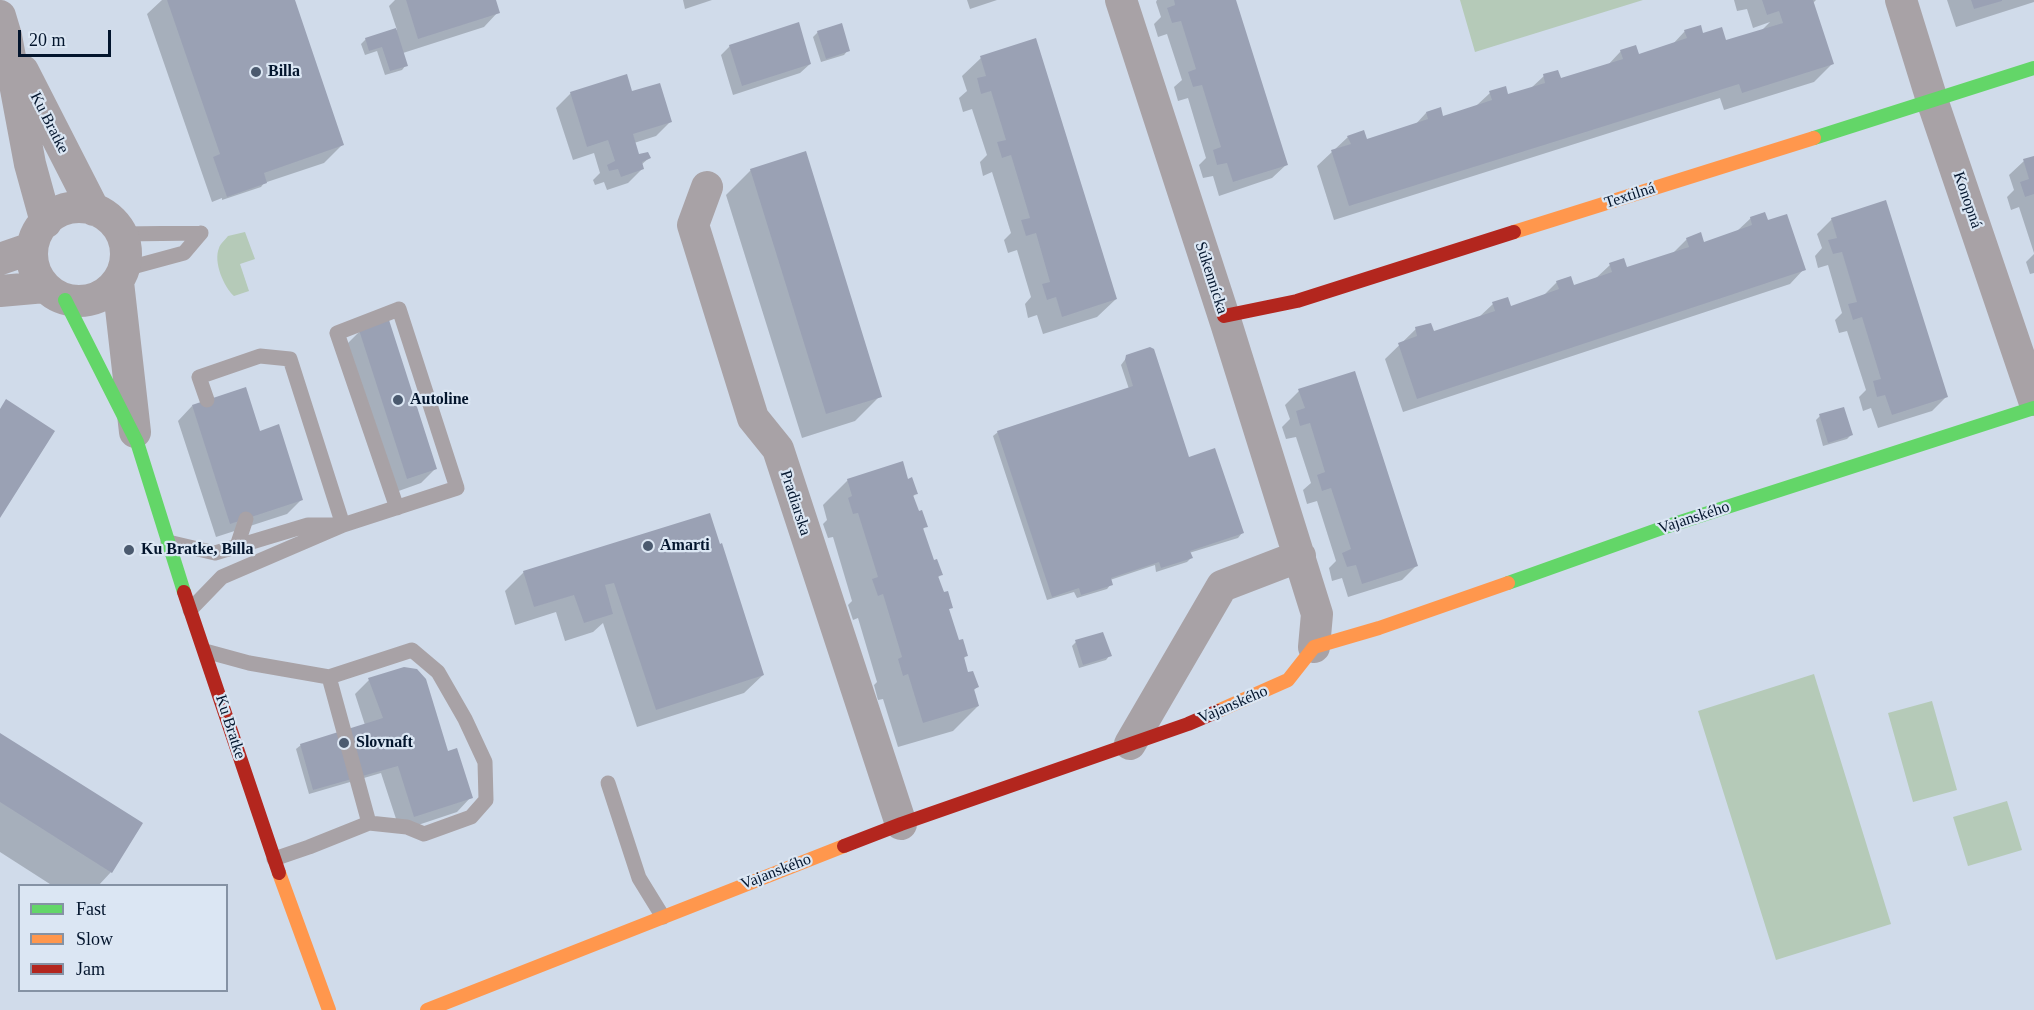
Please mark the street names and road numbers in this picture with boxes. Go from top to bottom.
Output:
street label: Ku Bratke [25,89,73,157]
street label: Konopná [1948,169,1986,231]
street label: Textilná [1602,179,1658,213]
street label: Súkennícka [1190,240,1232,316]
street label: Pradiarska [775,468,815,538]
street label: Vajanského [1656,497,1732,539]
street label: Vajanského [1195,682,1271,728]
street label: Ku Bratke [211,693,249,761]
street label: Vajanského [738,850,814,894]

